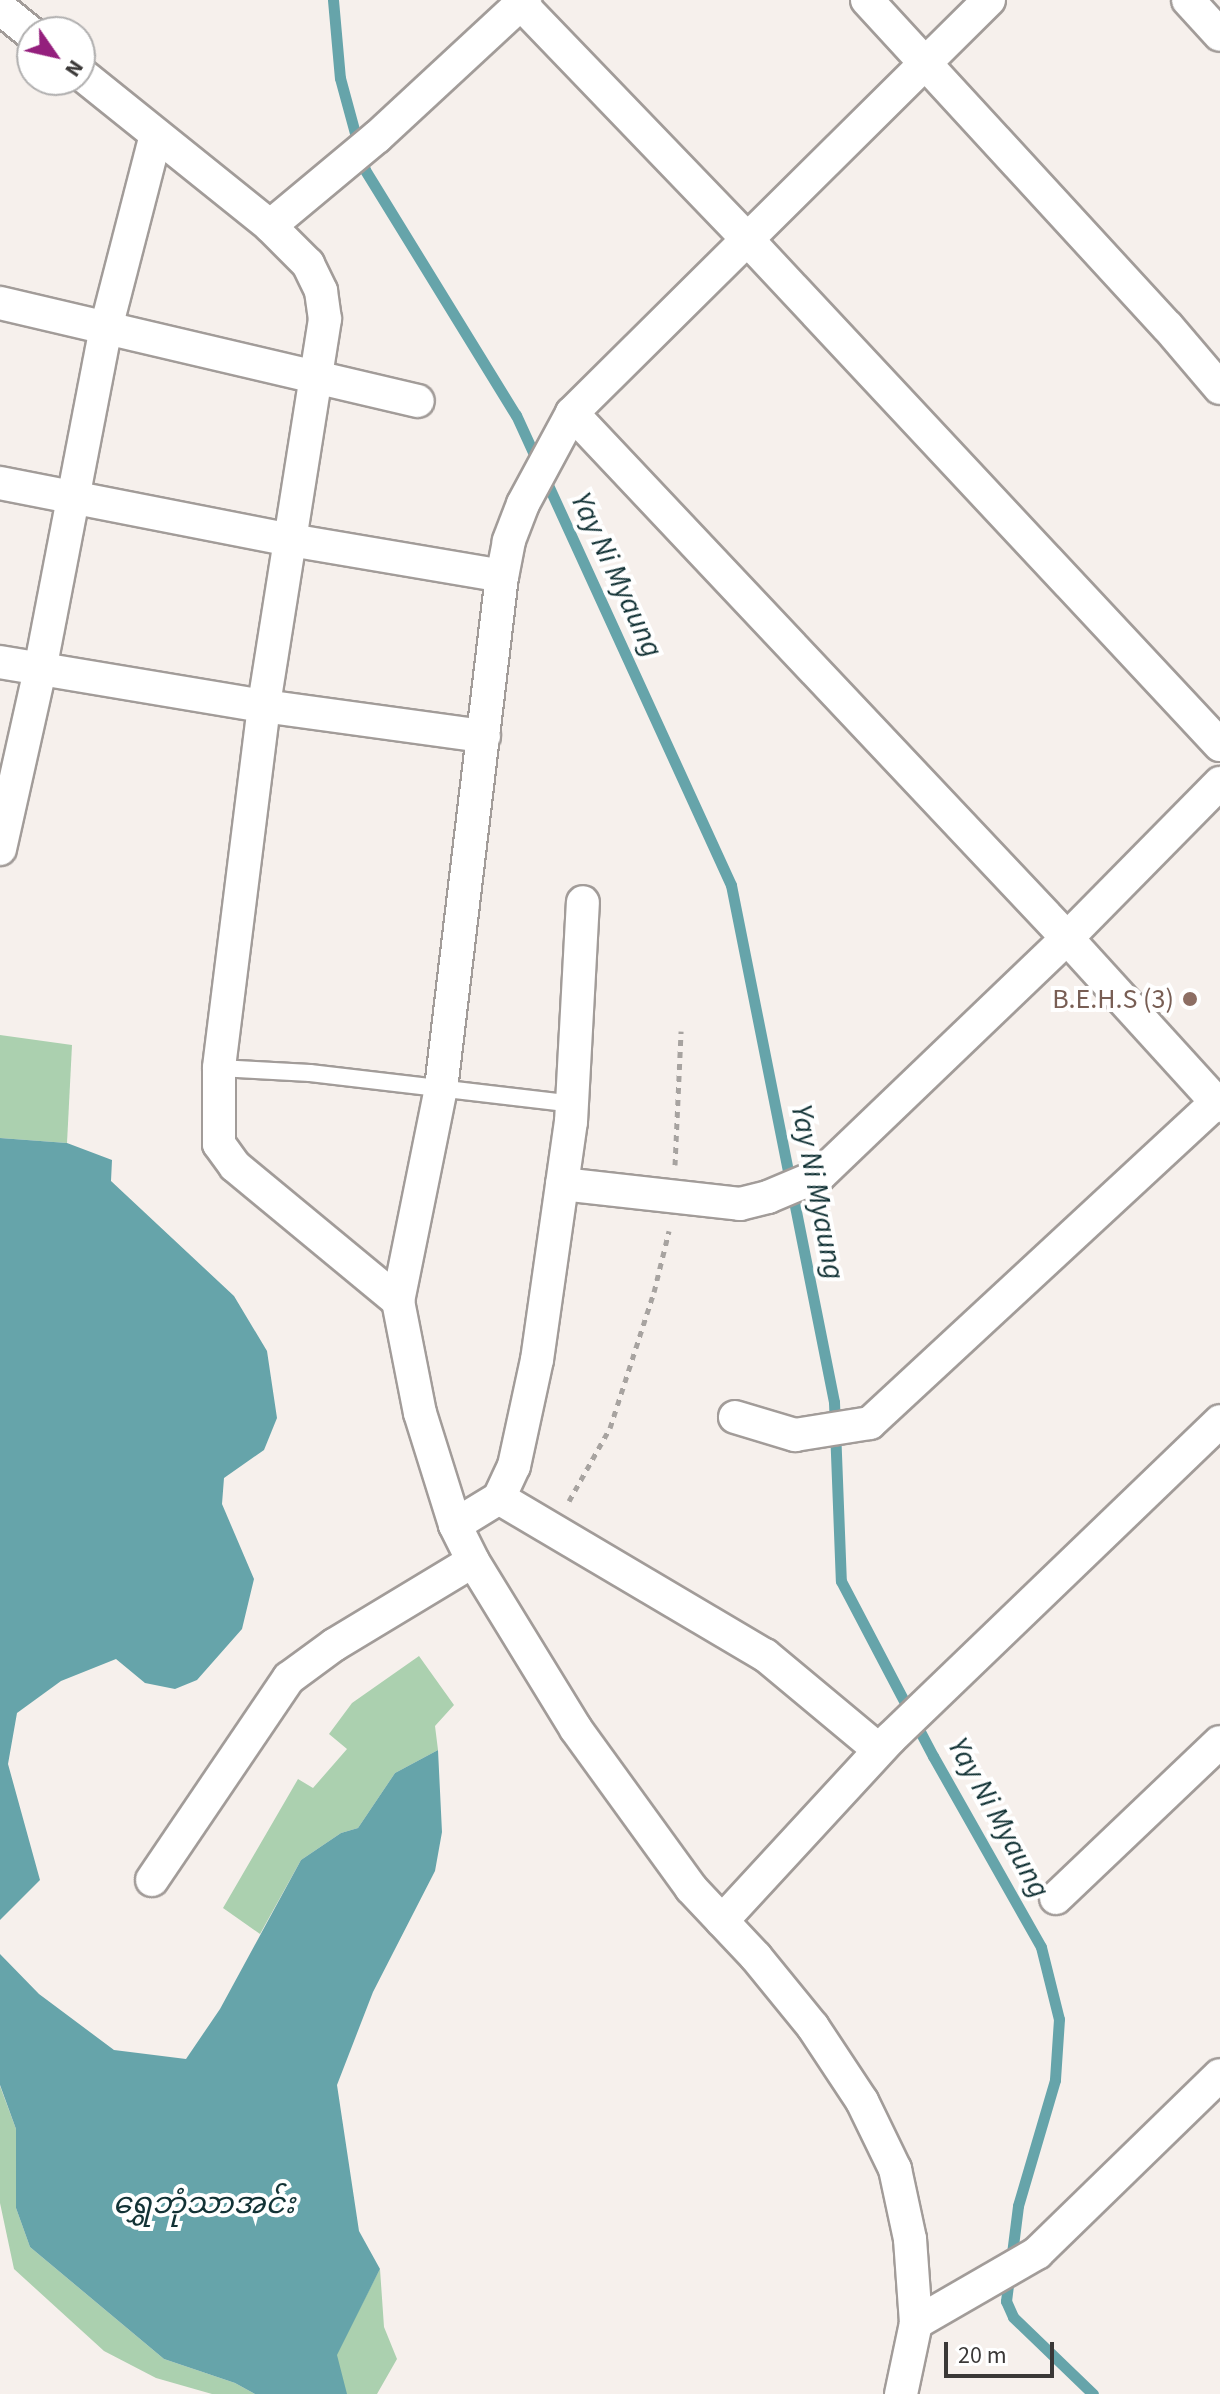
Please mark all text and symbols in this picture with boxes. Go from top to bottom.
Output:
north arrow [16,16,96,96]
text: N [57,53,92,83]
water label: Yay Ni Myaung [562,487,670,663]
place label: B.E.H.S (3) [1052,982,1174,1016]
marker: B.E.H.S (3) [1181,990,1199,1008]
water label: Yay Ni Myaung [782,1101,852,1283]
water label: Yay Ni Myaung [939,1731,1057,1905]
water label: ရွှေဘုံသာအင်း [113,2186,295,2222]
scale bar [948,2326,1058,2376]
text: 20 m [958,2338,1007,2373]

